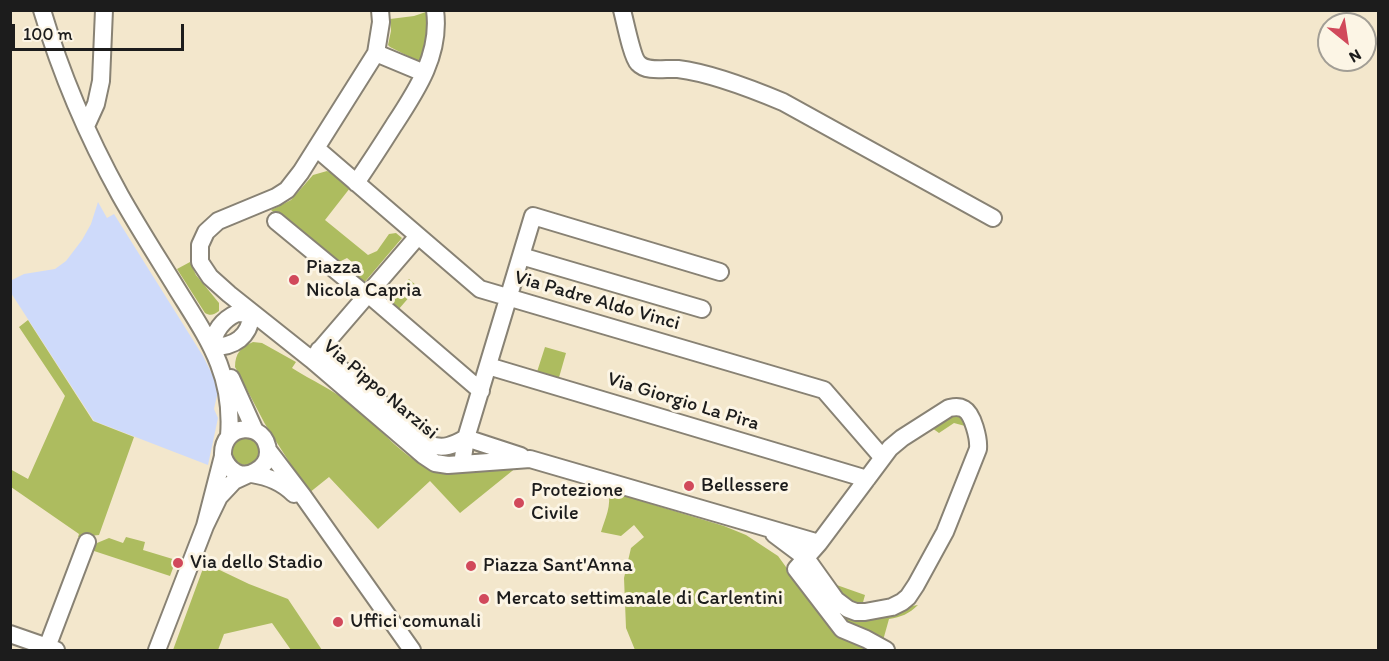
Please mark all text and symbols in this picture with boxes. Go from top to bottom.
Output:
scale bar [15,12,188,50]
north arrow [1317,12,1377,72]
text: 100 m [23,23,73,45]
text: N [1346,45,1365,67]
place label: Piazza Nicola Capria [306,256,422,303]
street label: Via Padre Aldo Vinci [511,266,683,336]
marker: Piazza Nicola Capria [287,273,301,287]
street label: Via Pippo Narzisi [317,335,443,445]
street label: Via Giorgio La Pira [604,367,762,437]
place label: Bellessere [701,474,789,498]
place label: Protezione Civile [531,479,623,526]
marker: Bellessere [682,479,696,493]
marker: Protezione Civile [512,496,526,510]
place label: Via dello Stadio [190,551,323,575]
place label: Piazza Sant'Anna [483,554,633,578]
marker: Via dello Stadio [171,556,185,570]
marker: Piazza Sant'Anna [464,559,478,573]
place label: Mercato settimanale di Carlentini [496,587,783,611]
marker: Mercato settimanale di Carlentini [477,592,491,606]
place label: Uffici comunali [350,610,481,634]
marker: Uffici comunali [331,615,345,629]

